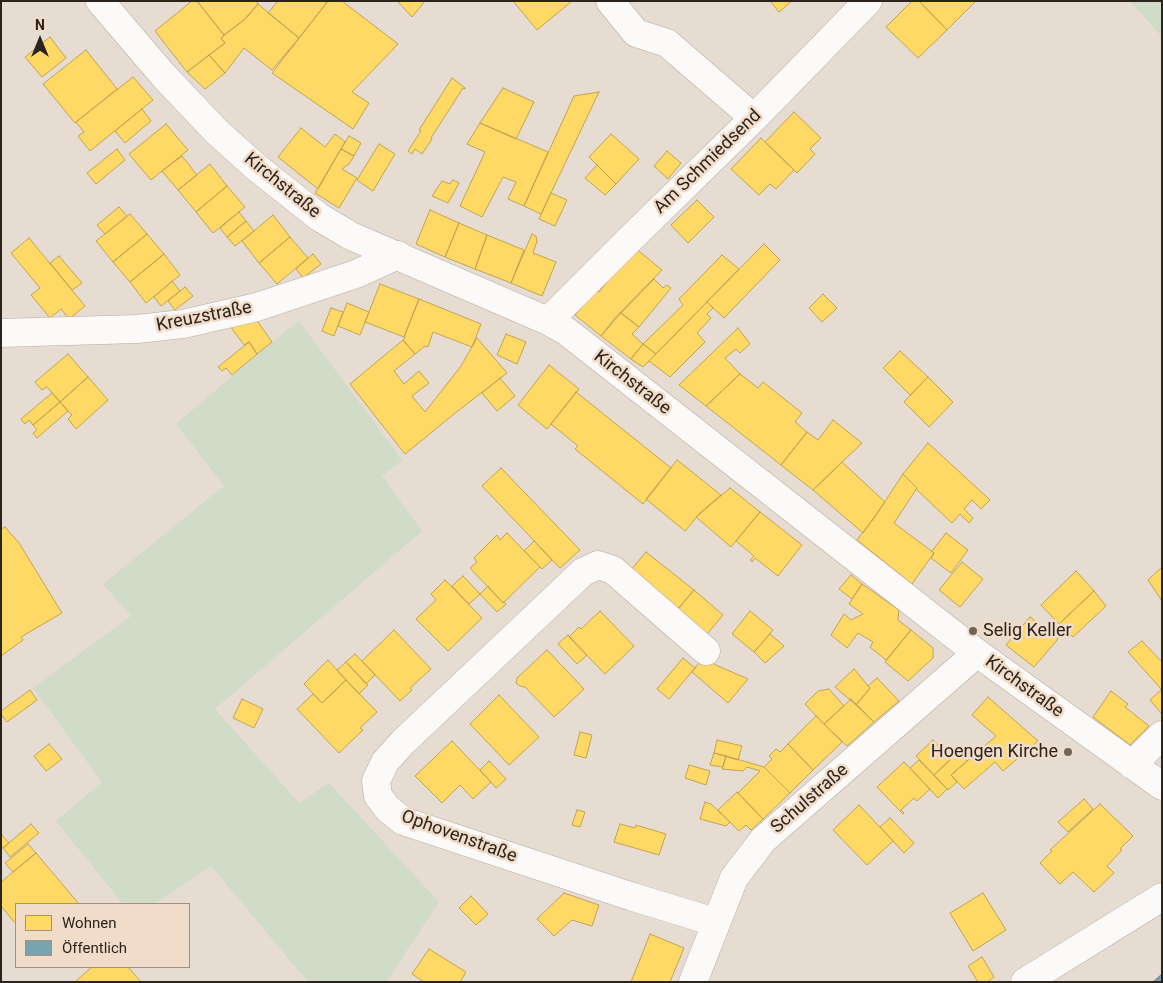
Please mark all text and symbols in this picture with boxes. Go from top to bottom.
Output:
north arrow [15,15,65,65]
text: N [35,17,45,33]
street label: Am Schmiedsend [650,105,766,219]
street label: Kirchstraße [239,149,325,223]
street label: Kreuzstraße [155,297,253,337]
street label: Kirchstraße [589,346,675,420]
place label: Selig Keller [983,620,1072,642]
marker: Selig Keller [967,625,979,637]
street label: Kirchstraße [980,651,1068,723]
place label: Hoengen Kirche [931,741,1058,763]
marker: Hoengen Kirche [1062,746,1074,758]
street label: Schulstraße [767,760,853,838]
street label: Ophovenstraße [398,806,520,868]
legend [15,903,190,968]
text: Wohnen [62,914,116,932]
text: Öffentlich [62,939,127,957]

